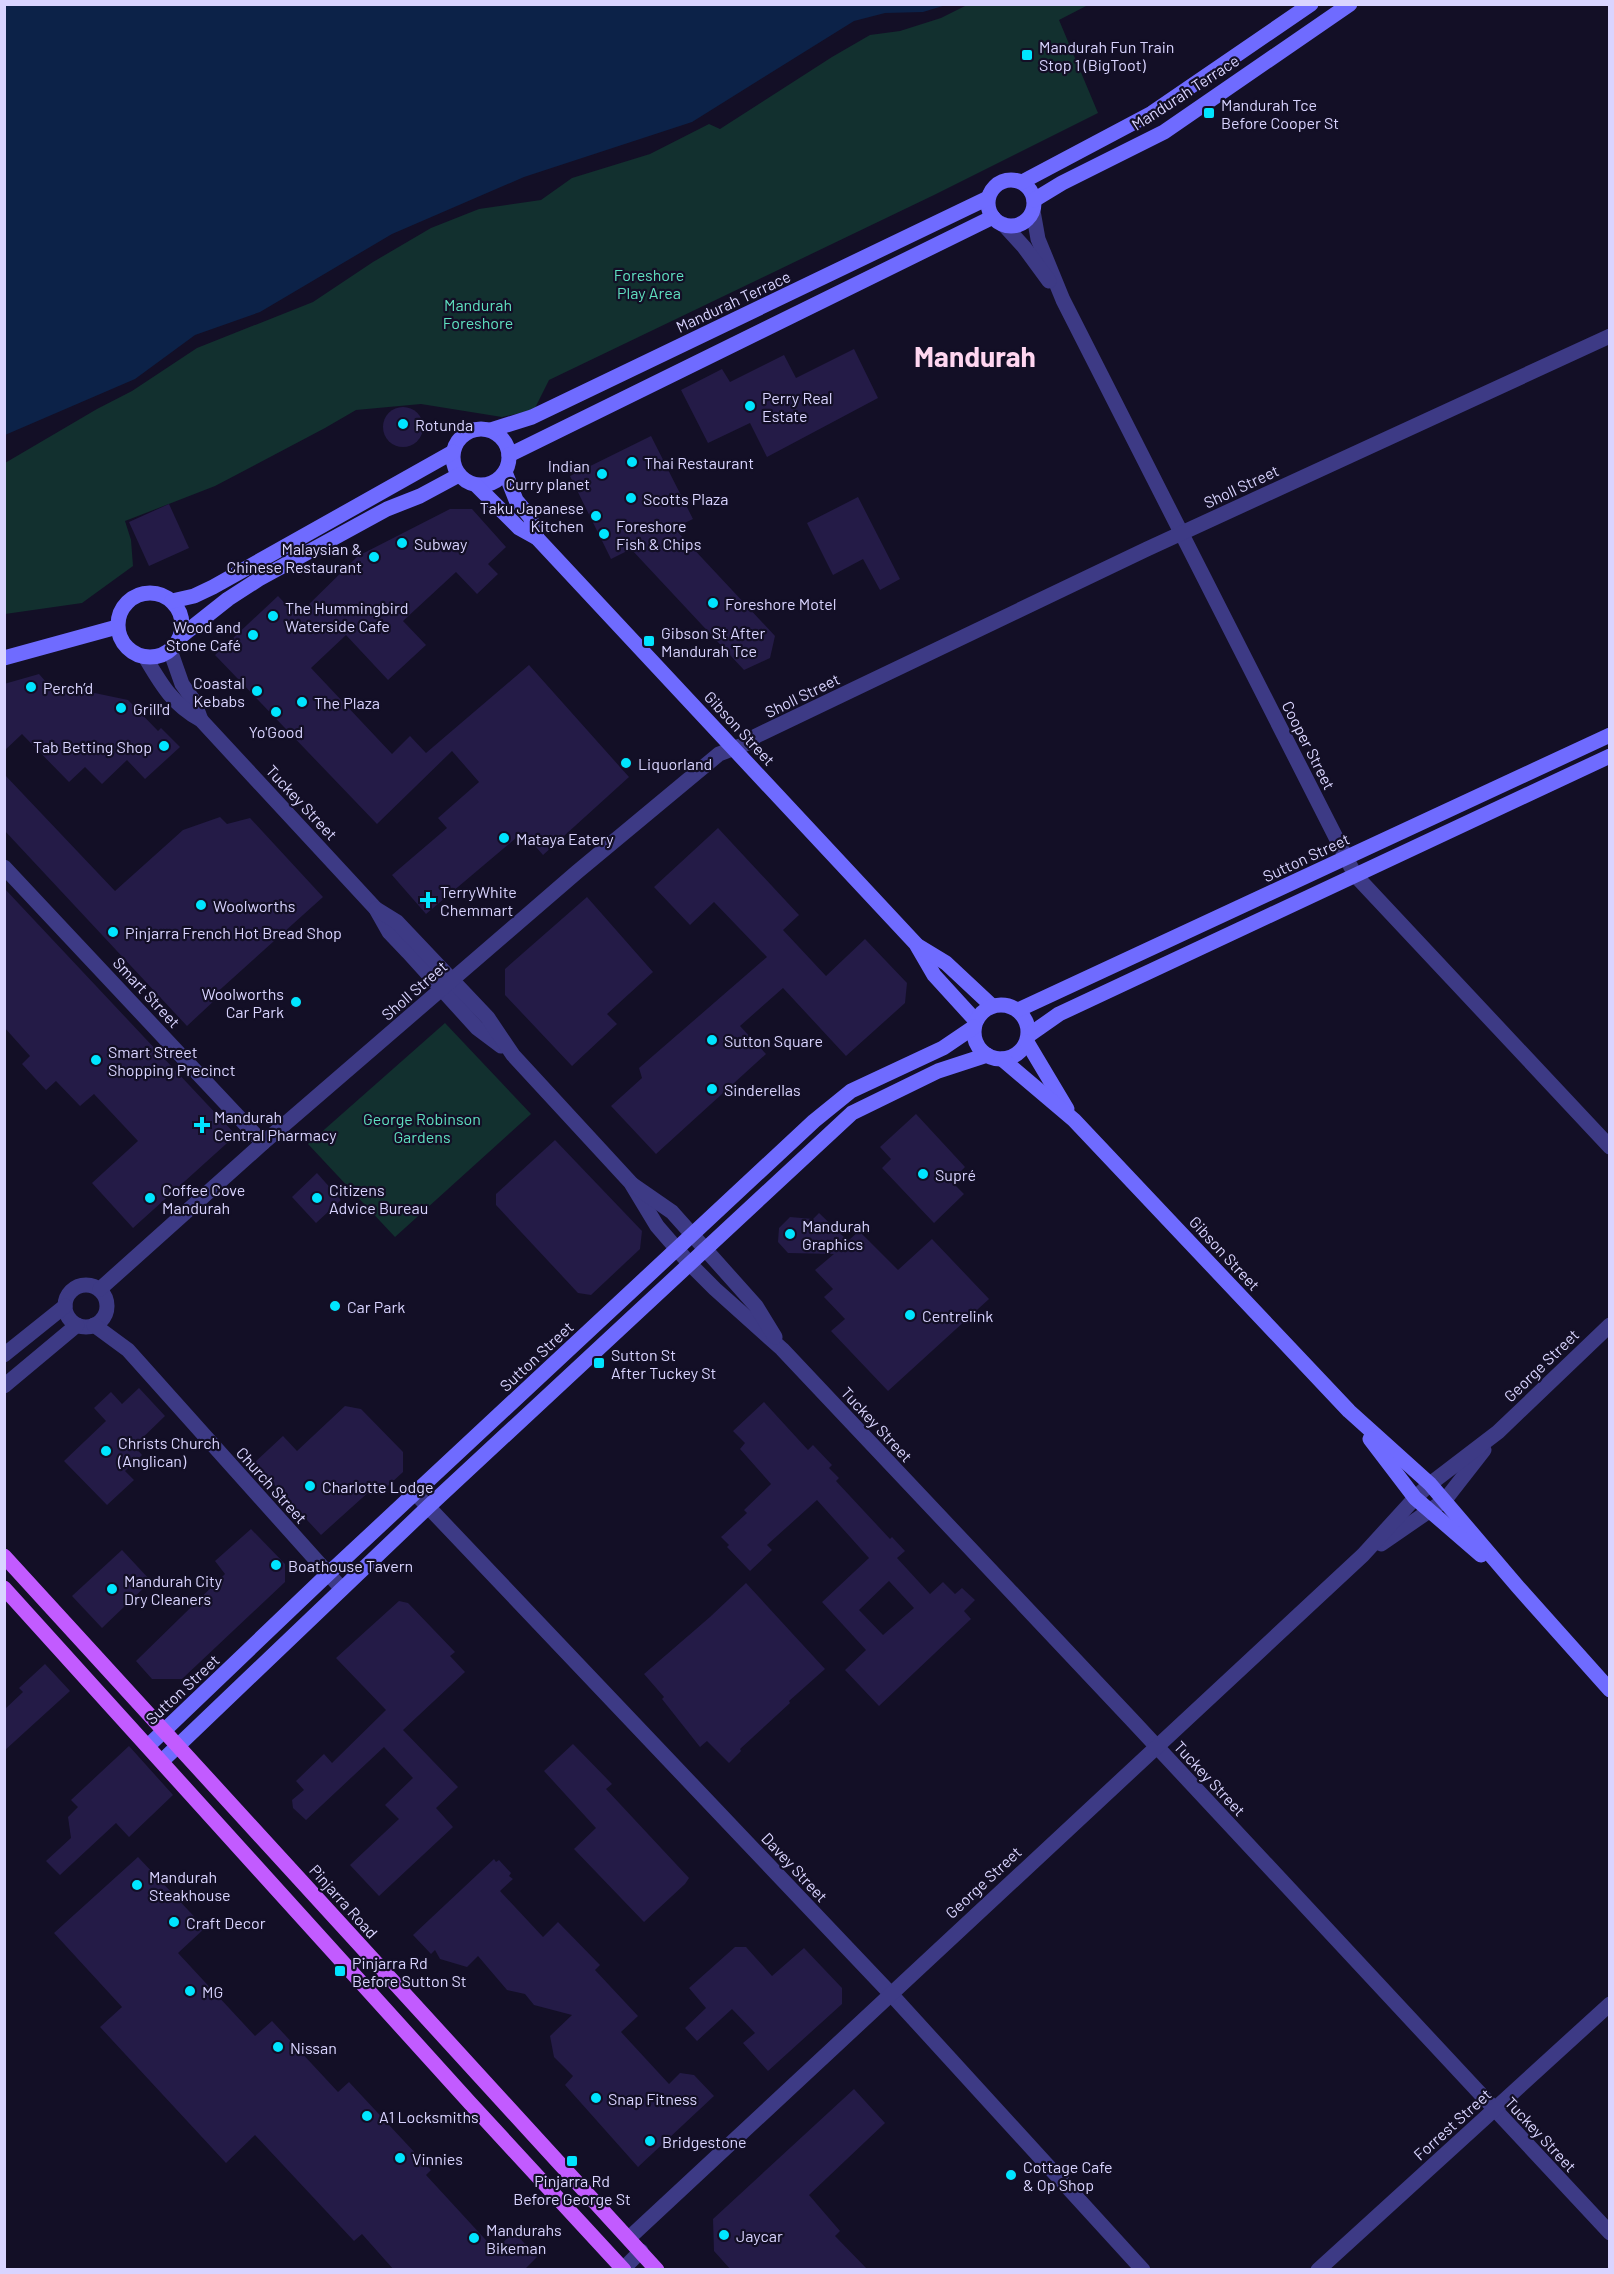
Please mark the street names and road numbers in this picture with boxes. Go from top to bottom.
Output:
street label: Mandurah Terrace [1128,50,1242,134]
street label: Mandurah Terrace [673,266,793,336]
street label: Sholl Street [1200,460,1282,512]
street label: Sholl Street [762,669,842,721]
street label: Gibson Street [701,687,779,769]
street label: Cooper Street [1278,697,1340,793]
street label: Tuckey Street [262,761,342,843]
street label: Sutton Street [1260,829,1352,885]
street label: Smart Street [110,953,184,1031]
street label: Sholl Street [377,956,451,1024]
street label: Gibson Street [1186,1212,1264,1294]
street label: Sutton Street [495,1317,577,1395]
street label: George Street [1500,1325,1582,1405]
street label: Tuckey Street [837,1383,917,1465]
street label: Church Street [233,1443,311,1527]
street label: Sutton Street [141,1650,223,1728]
street label: Tuckey Street [1170,1737,1250,1819]
street label: Davey Street [758,1828,832,1906]
street label: George Street [941,1842,1025,1922]
street label: Pinjarra Road [306,1860,382,1942]
street label: Forrest Street [1409,2084,1495,2164]
street label: Tuckey Street [1501,2093,1581,2175]

